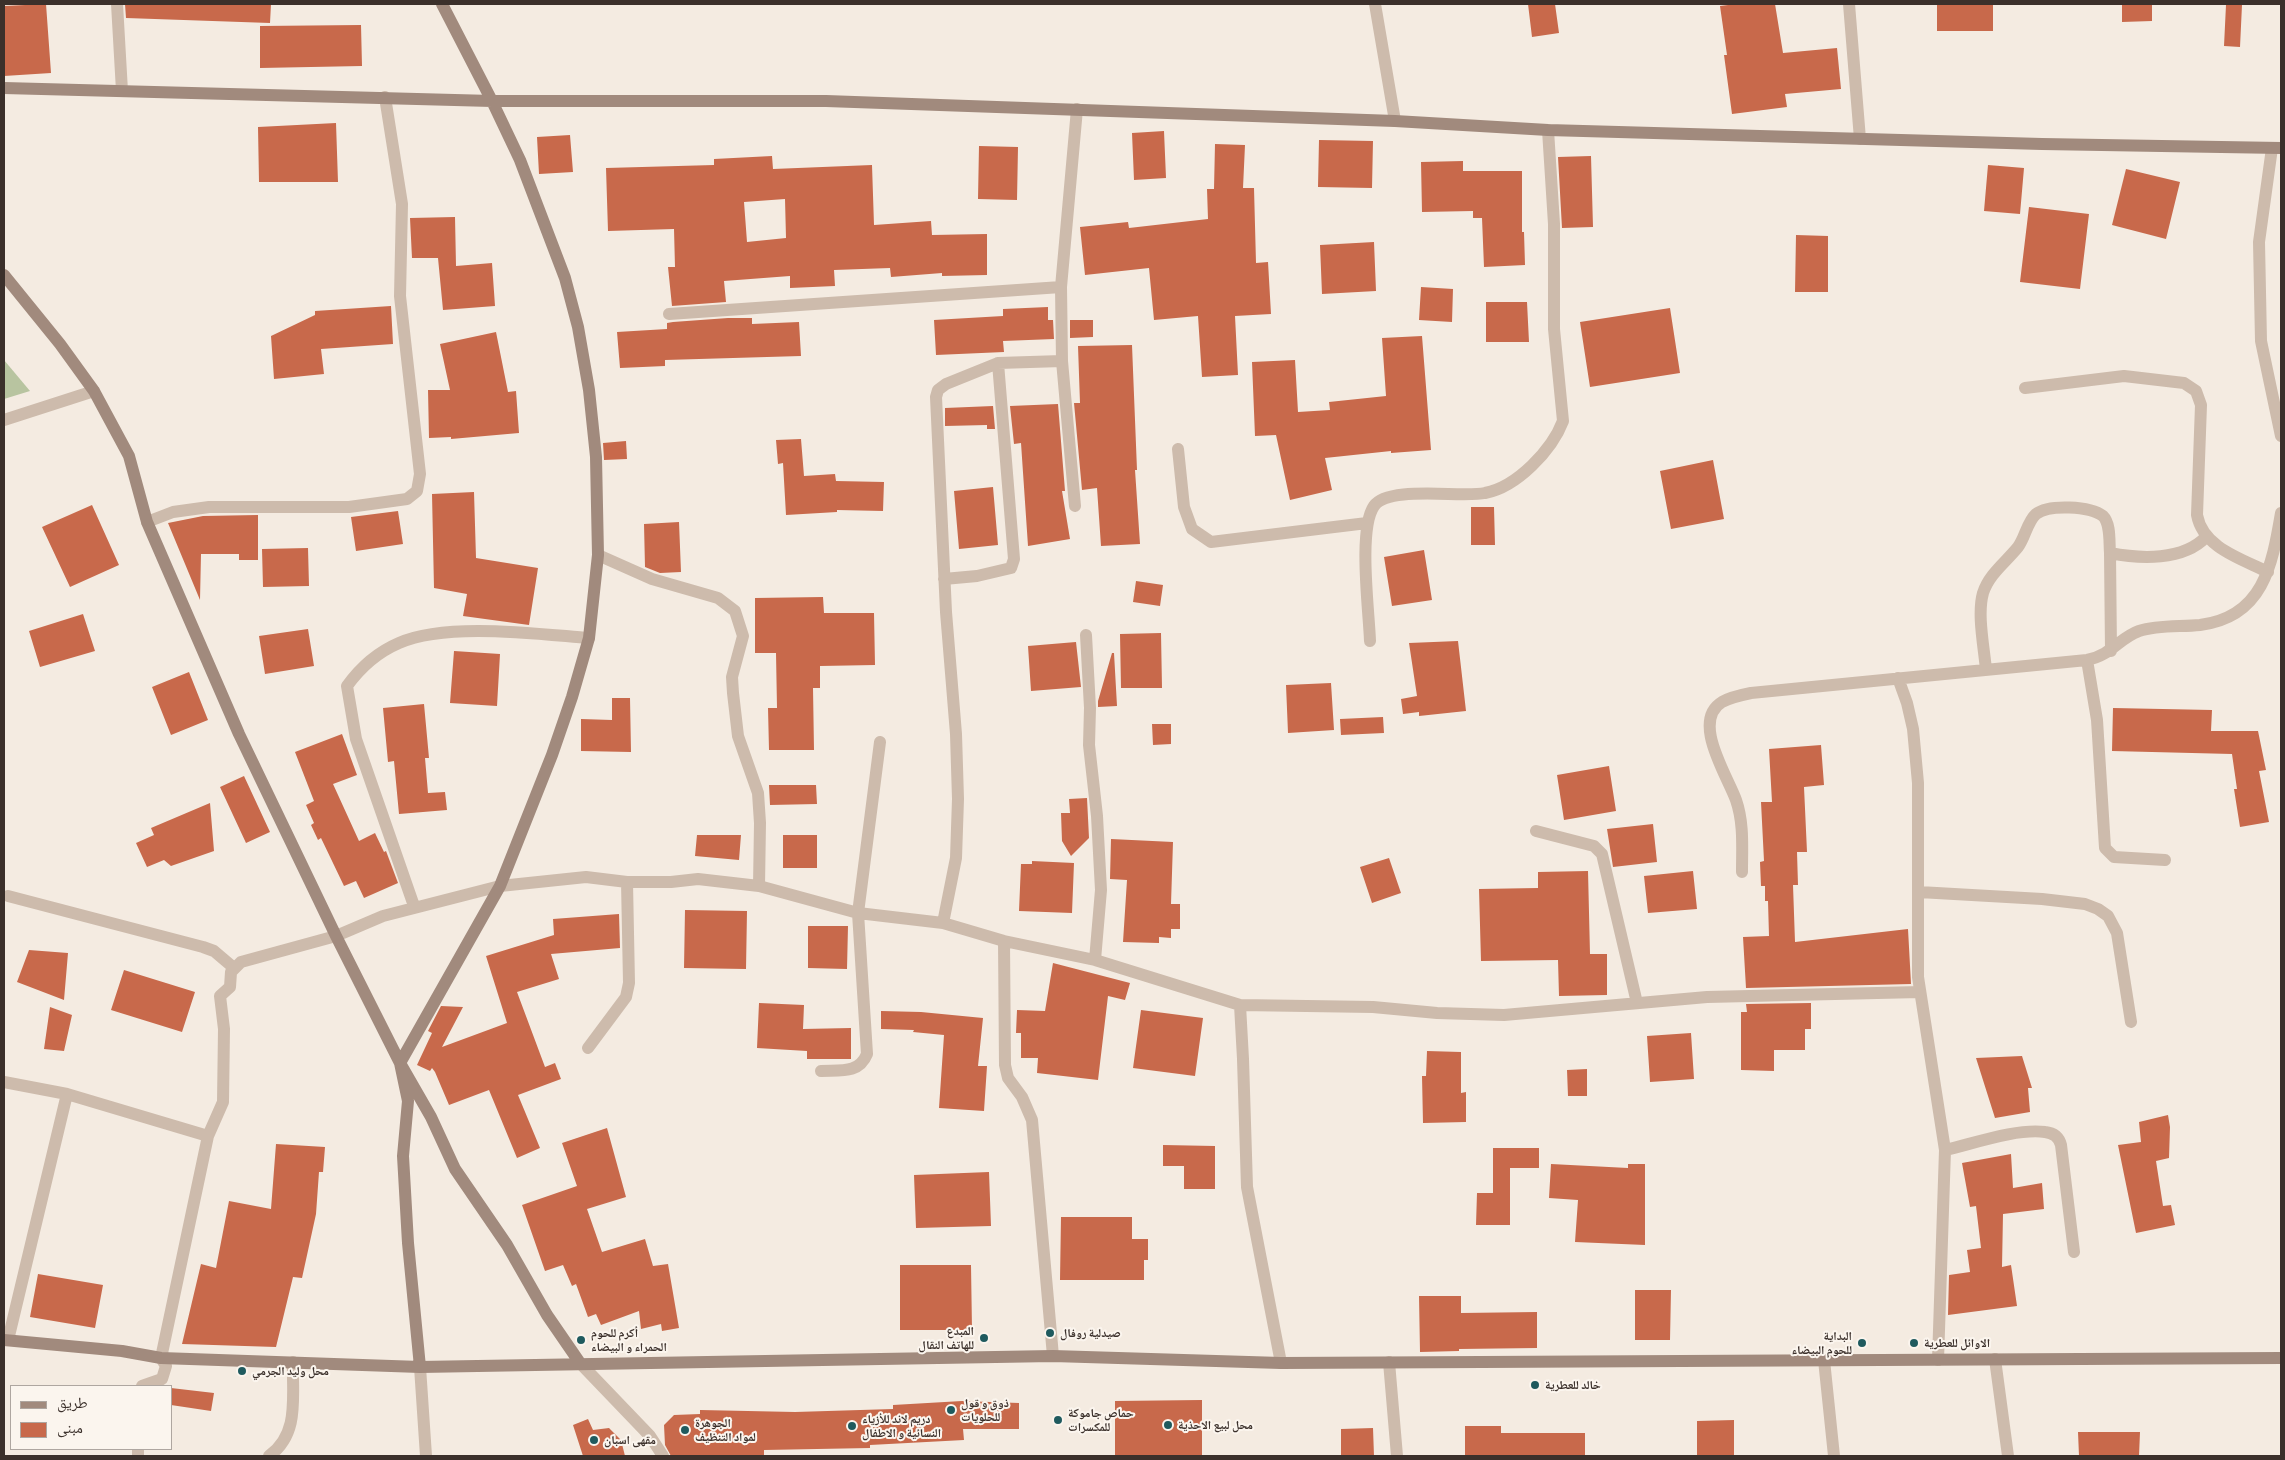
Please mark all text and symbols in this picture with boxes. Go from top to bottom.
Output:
place label: المبدع للهاتف النقال [919,1324,974,1352]
place label: أكرم للحوم الحمراء و البيضاء [591,1326,667,1354]
place label: صيدلية روفال [1060,1326,1121,1340]
marker: صيدلية روفال [1044,1327,1056,1339]
place label: البداية للحوم البيضاء [1792,1329,1852,1357]
marker: المبدع للهاتف النقال [978,1332,990,1344]
marker: أكرم للحوم الحمراء و البيضاء [575,1334,587,1346]
place label: الاوائل للعطرية [1924,1336,1990,1350]
marker: البداية للحوم البيضاء [1856,1337,1868,1349]
marker: الاوائل للعطرية [1908,1337,1920,1349]
place label: محل وليد الجرمي [252,1364,329,1378]
marker: محل وليد الجرمي [236,1365,248,1377]
place label: خالد للعطرية [1545,1378,1601,1392]
marker: خالد للعطرية [1529,1379,1541,1391]
legend [10,1385,172,1450]
text: طريق [57,1393,88,1411]
place label: ذوق و قول للحلويات [961,1396,1009,1424]
marker: ذوق و قول للحلويات [945,1404,957,1416]
place label: حماص جاموكة للمكسرات [1068,1406,1134,1434]
place label: دريم لاند للأزياء النسائية و الاطفال [862,1412,941,1440]
marker: حماص جاموكة للمكسرات [1052,1414,1064,1426]
place label: الجوهرة لمواد التنظيف [695,1416,756,1444]
text: مبنى [57,1418,83,1436]
place label: محل لبيع الاحذية [1178,1418,1253,1432]
marker: محل لبيع الاحذية [1162,1419,1174,1431]
marker: دريم لاند للأزياء النسائية و الاطفال [846,1420,858,1432]
marker: الجوهرة لمواد التنظيف [679,1424,691,1436]
place label: مقهى اسبان [604,1433,656,1447]
marker: مقهى اسبان [588,1434,600,1446]

